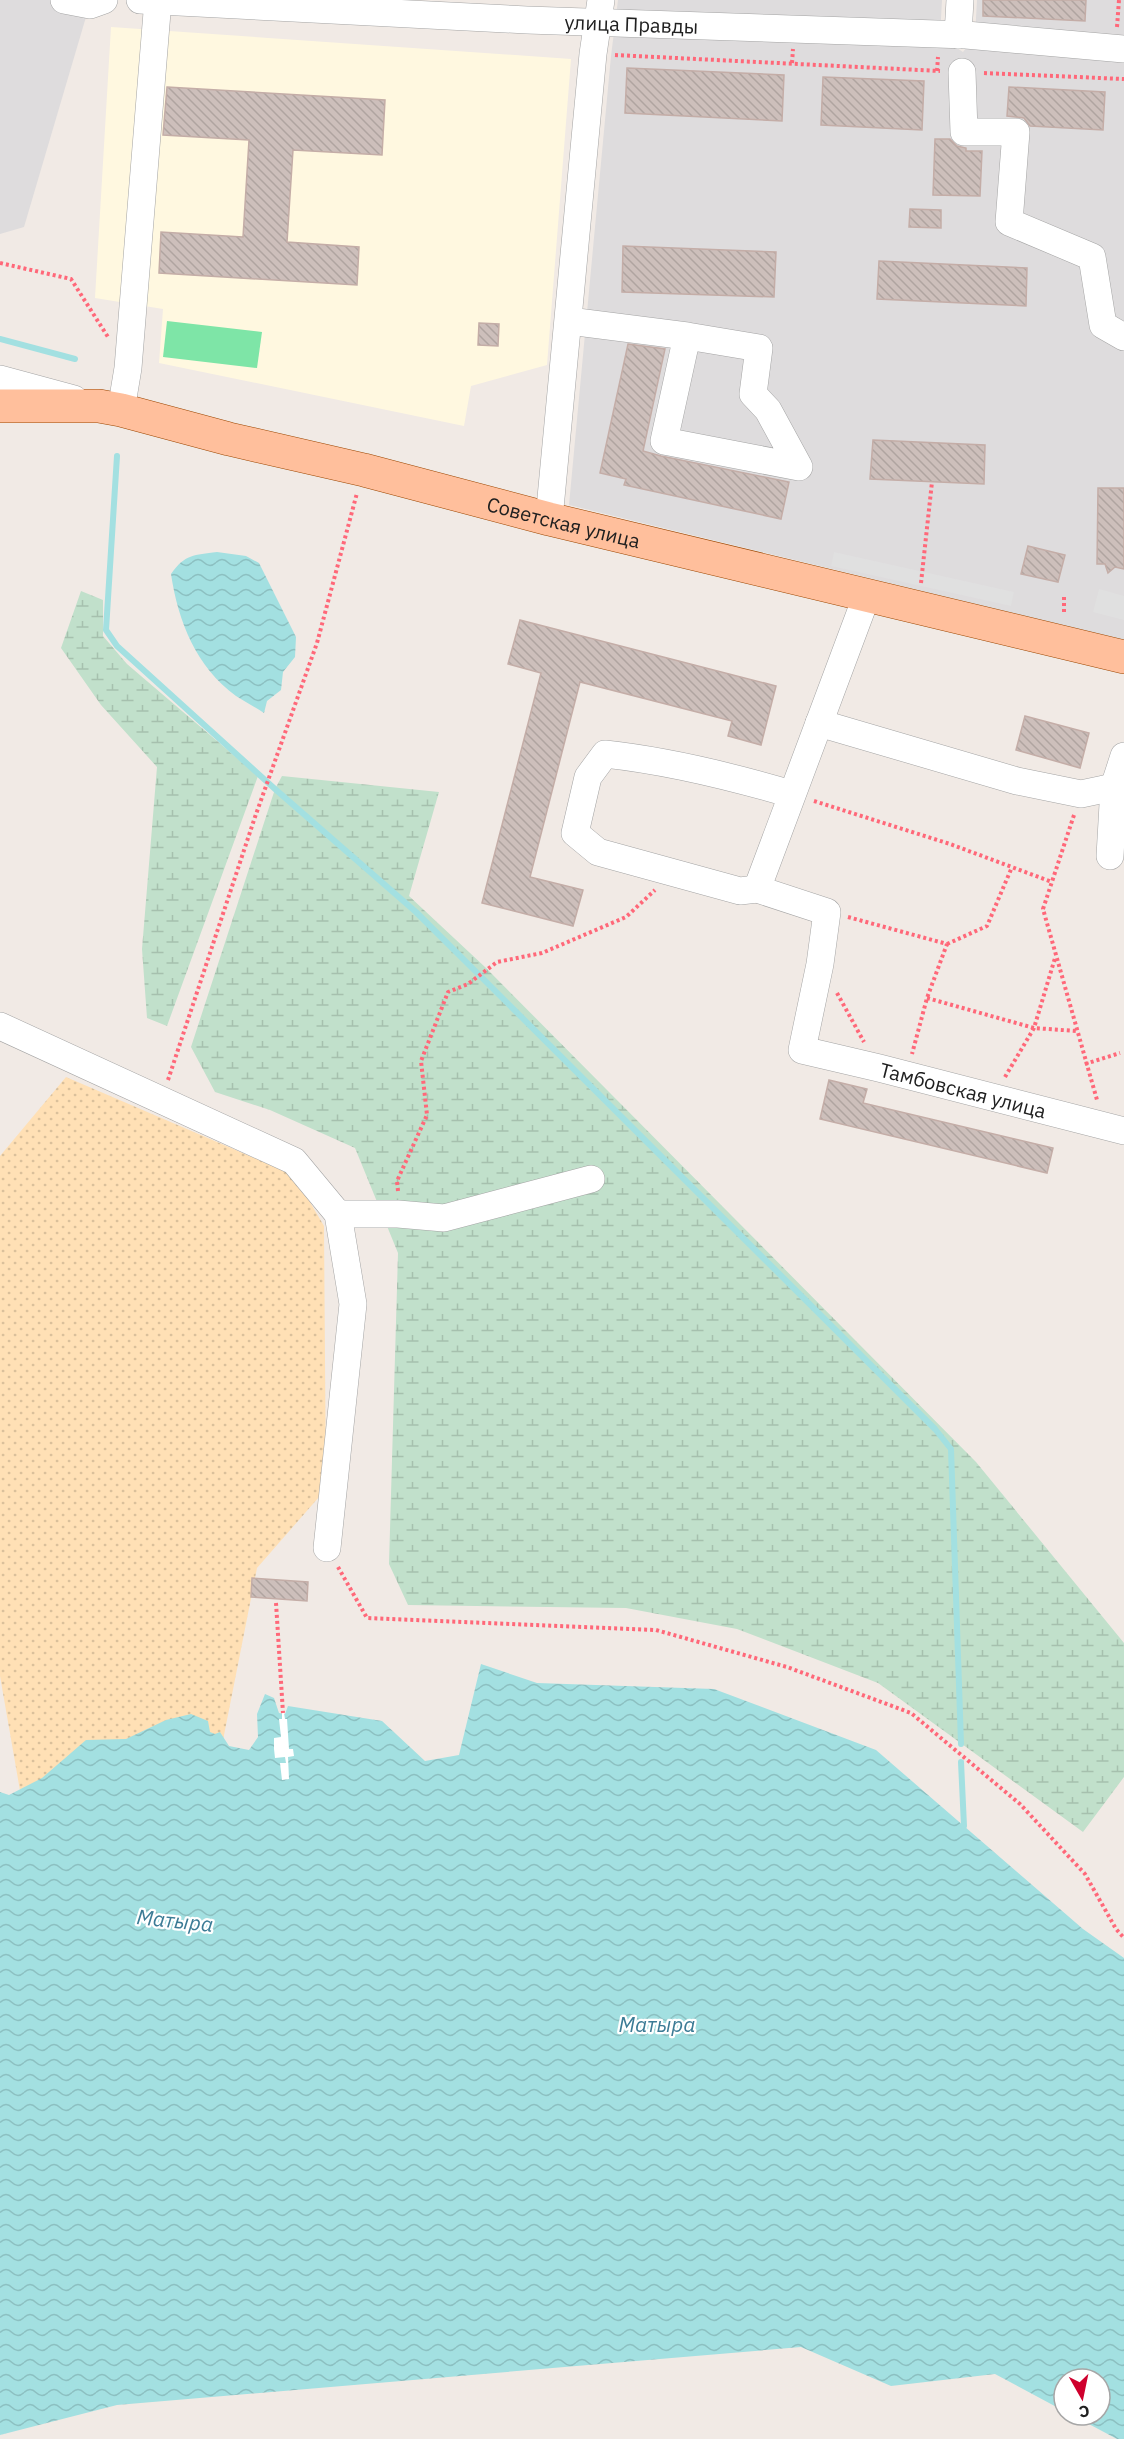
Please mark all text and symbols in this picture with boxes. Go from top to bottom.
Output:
street label: улица Правды [564,8,699,39]
street label: Советская улица [484,490,643,554]
street label: Тамбовская улица [877,1055,1050,1124]
water label: Матыра [135,1902,215,1938]
water label: Матыра [619,2010,695,2038]
north arrow [1052,2367,1112,2427]
text: С [1078,2401,1091,2423]

